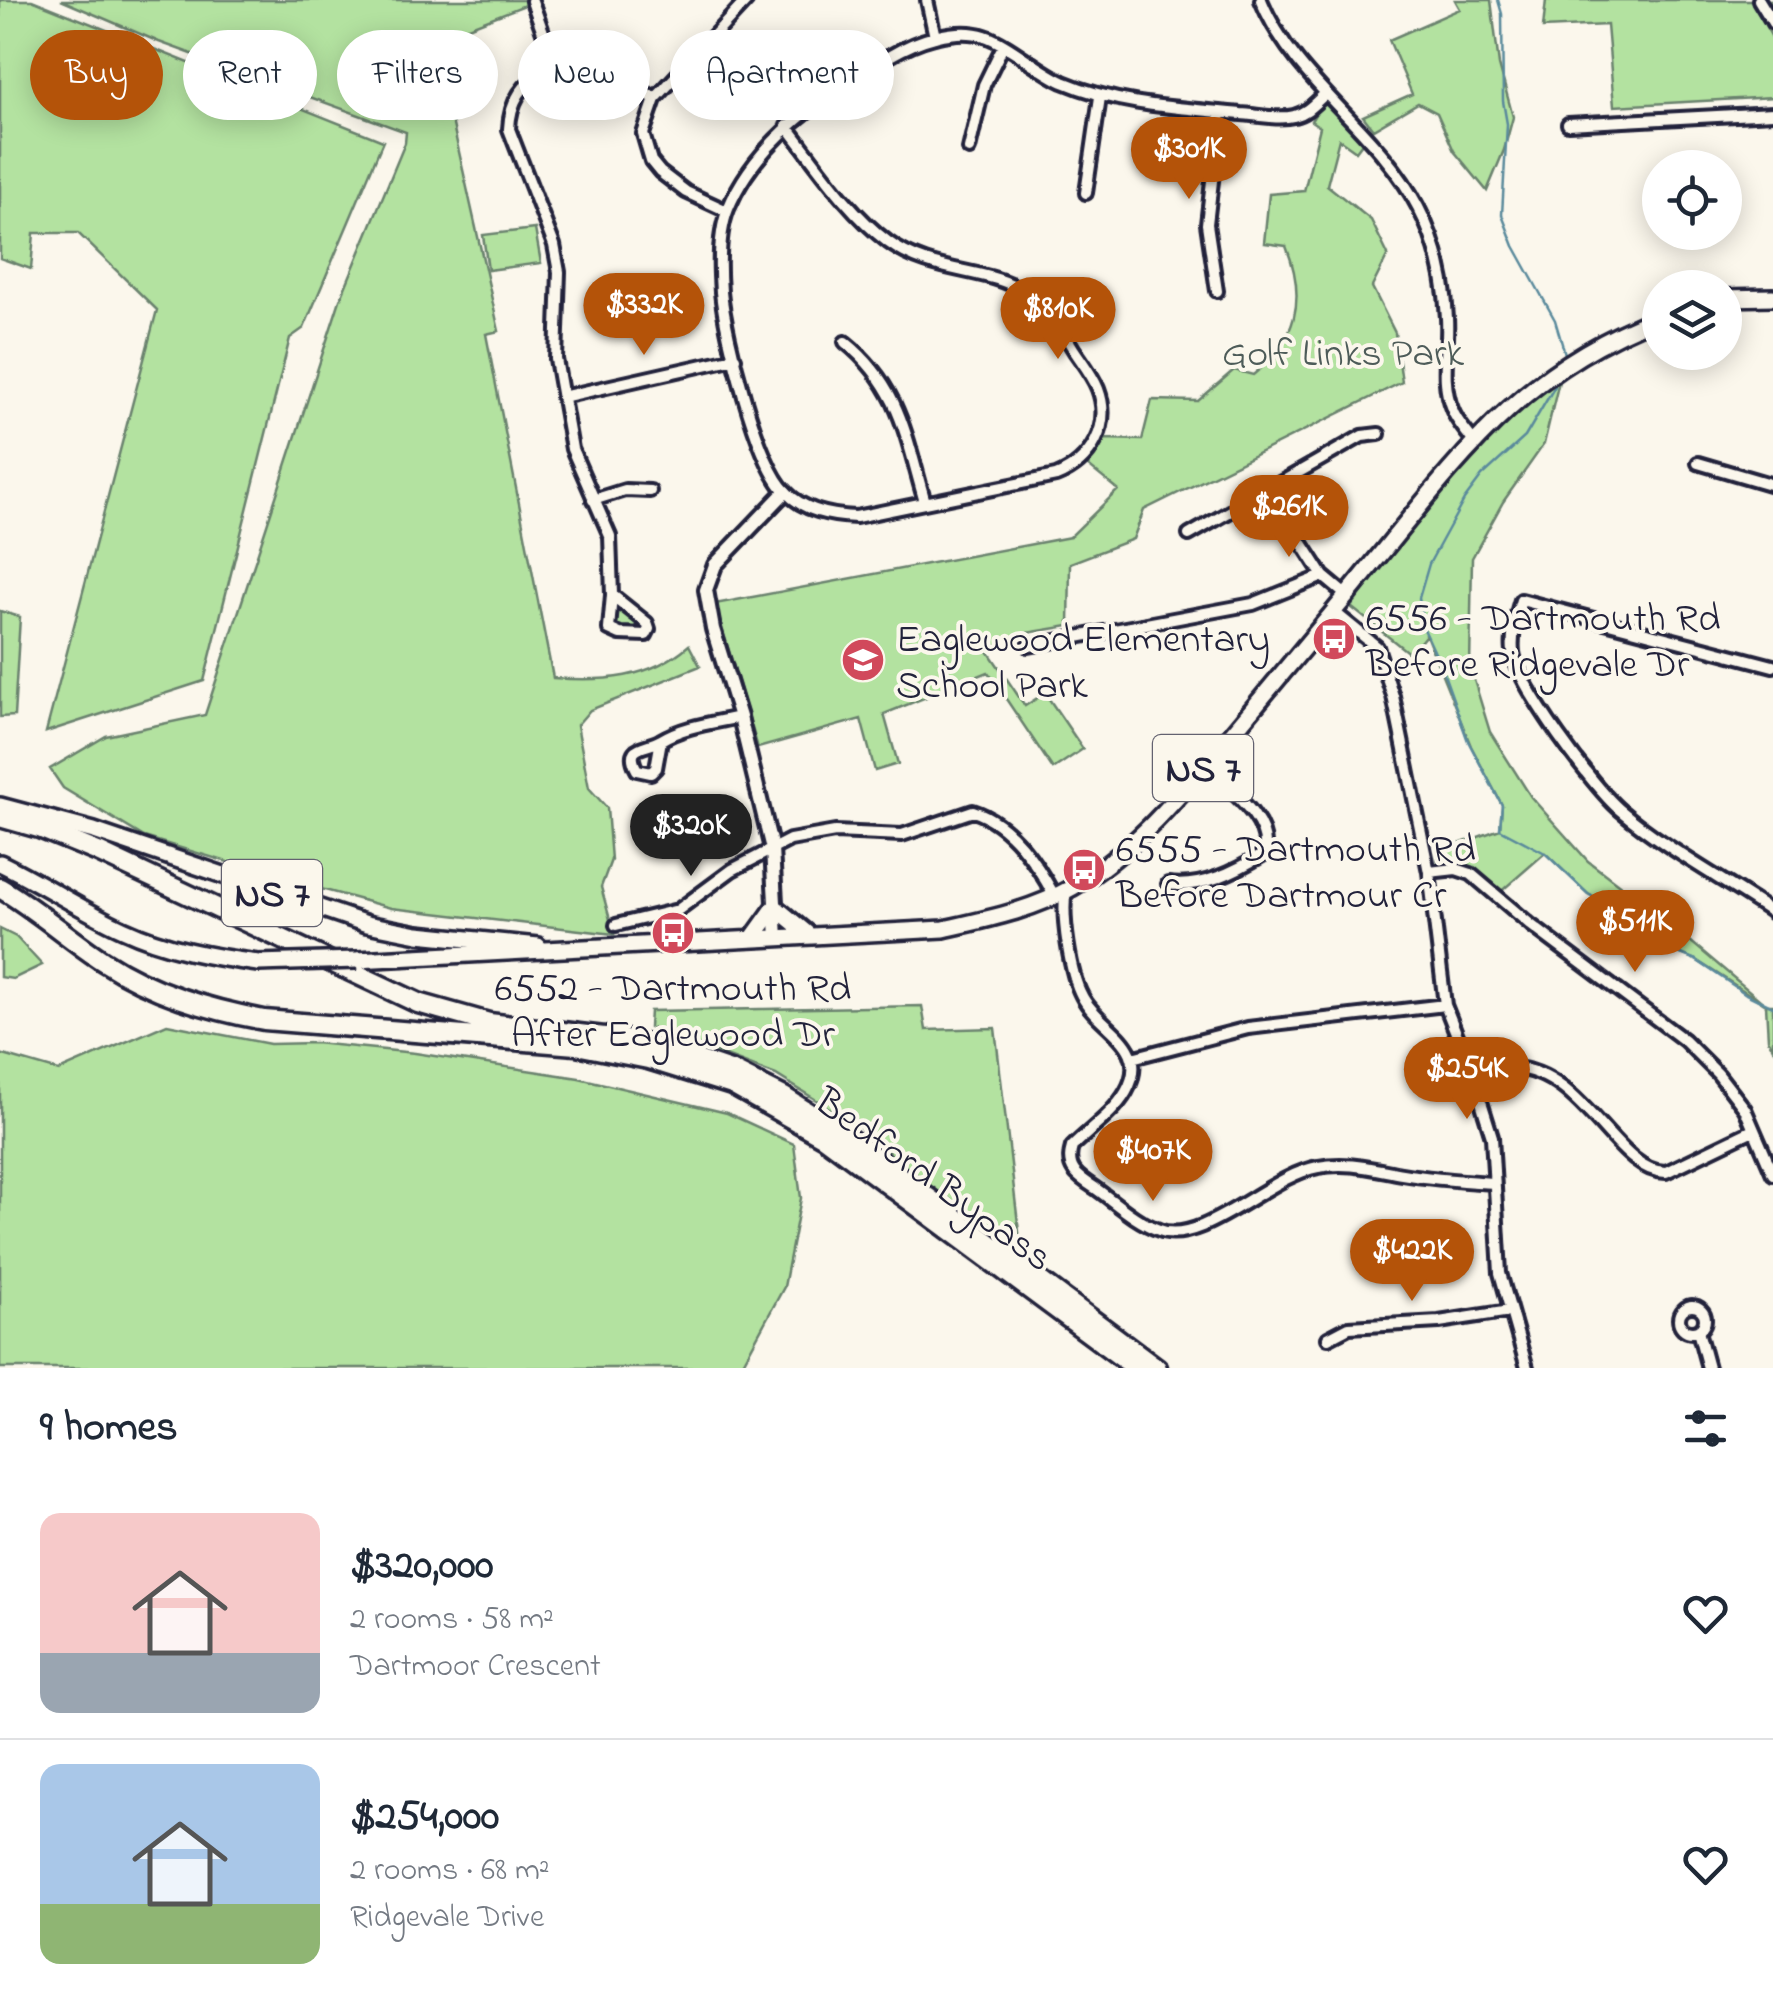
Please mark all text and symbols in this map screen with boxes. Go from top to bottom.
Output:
chip: Buy [30,30,163,120]
chip: Rent [183,30,317,120]
chip: Filters [337,30,498,120]
chip: New [518,30,650,120]
chip: Apartment [670,30,894,120]
pin: $301K [1119,117,1259,202]
text: $301K [1153,126,1225,173]
map controls [1642,150,1742,370]
button: locate [1642,150,1742,250]
button: layers [1642,270,1742,370]
pin: $332K [574,273,714,358]
pin: $810K [988,277,1128,362]
text: $332K [605,282,683,329]
text: $810K [1023,286,1093,333]
park label: Golf Links Park [1222,326,1464,385]
pin: $261K [1219,475,1359,560]
text: $261K [1251,484,1327,531]
place label: 6556 - Dartmouth Rd Before Ridgevale Dr [1365,591,1720,696]
place label: Eaglewood Elementary School Park [896,612,1270,717]
bus stop icon: 6556 - Dartmouth Rd Before Ridgevale Dr [1311,616,1357,662]
school or university icon: Eaglewood Elementary School Park [840,637,886,683]
road number: NS 7 [1153,735,1253,801]
pin: $320K [621,794,761,879]
text: $320K [652,803,730,850]
place label: 6555 - Dartmouth Rd Before Dartmour Cr [1115,822,1476,927]
bus stop icon: 6555 - Dartmouth Rd Before Dartmour Cr [1061,847,1107,893]
road number: NS 7 [222,860,322,926]
pin: $511K [1565,890,1705,975]
text: $511K [1598,899,1672,946]
bus stop icon: 6552 - Dartmouth Rd After Eaglewood Dr [650,910,696,956]
place label: 6552 - Dartmouth Rd After Eaglewood Dr [495,961,851,1066]
pin: $254K [1397,1037,1537,1122]
text: $254K [1426,1046,1508,1093]
street label: Bedford Bypass [800,1074,1064,1289]
pin: $407K [1083,1119,1223,1204]
text: $407K [1115,1128,1191,1175]
pin: $422K [1342,1219,1482,1304]
text: $422K [1372,1228,1452,1275]
text: 9 homes [40,1398,178,1459]
icon: filters [1678,1401,1733,1456]
text: $320,000 [350,1536,493,1597]
icon: home [120,1553,240,1673]
icon: heart [1678,1586,1733,1641]
text: 2 rooms · 58 m² [350,1597,554,1644]
text: Dartmoor Crescent [350,1644,601,1691]
text: $254,000 [350,1787,499,1848]
icon: home [120,1804,240,1924]
icon: heart [1678,1837,1733,1892]
text: 2 rooms · 68 m² [350,1848,549,1895]
text: Ridgevale Drive [350,1895,544,1942]

